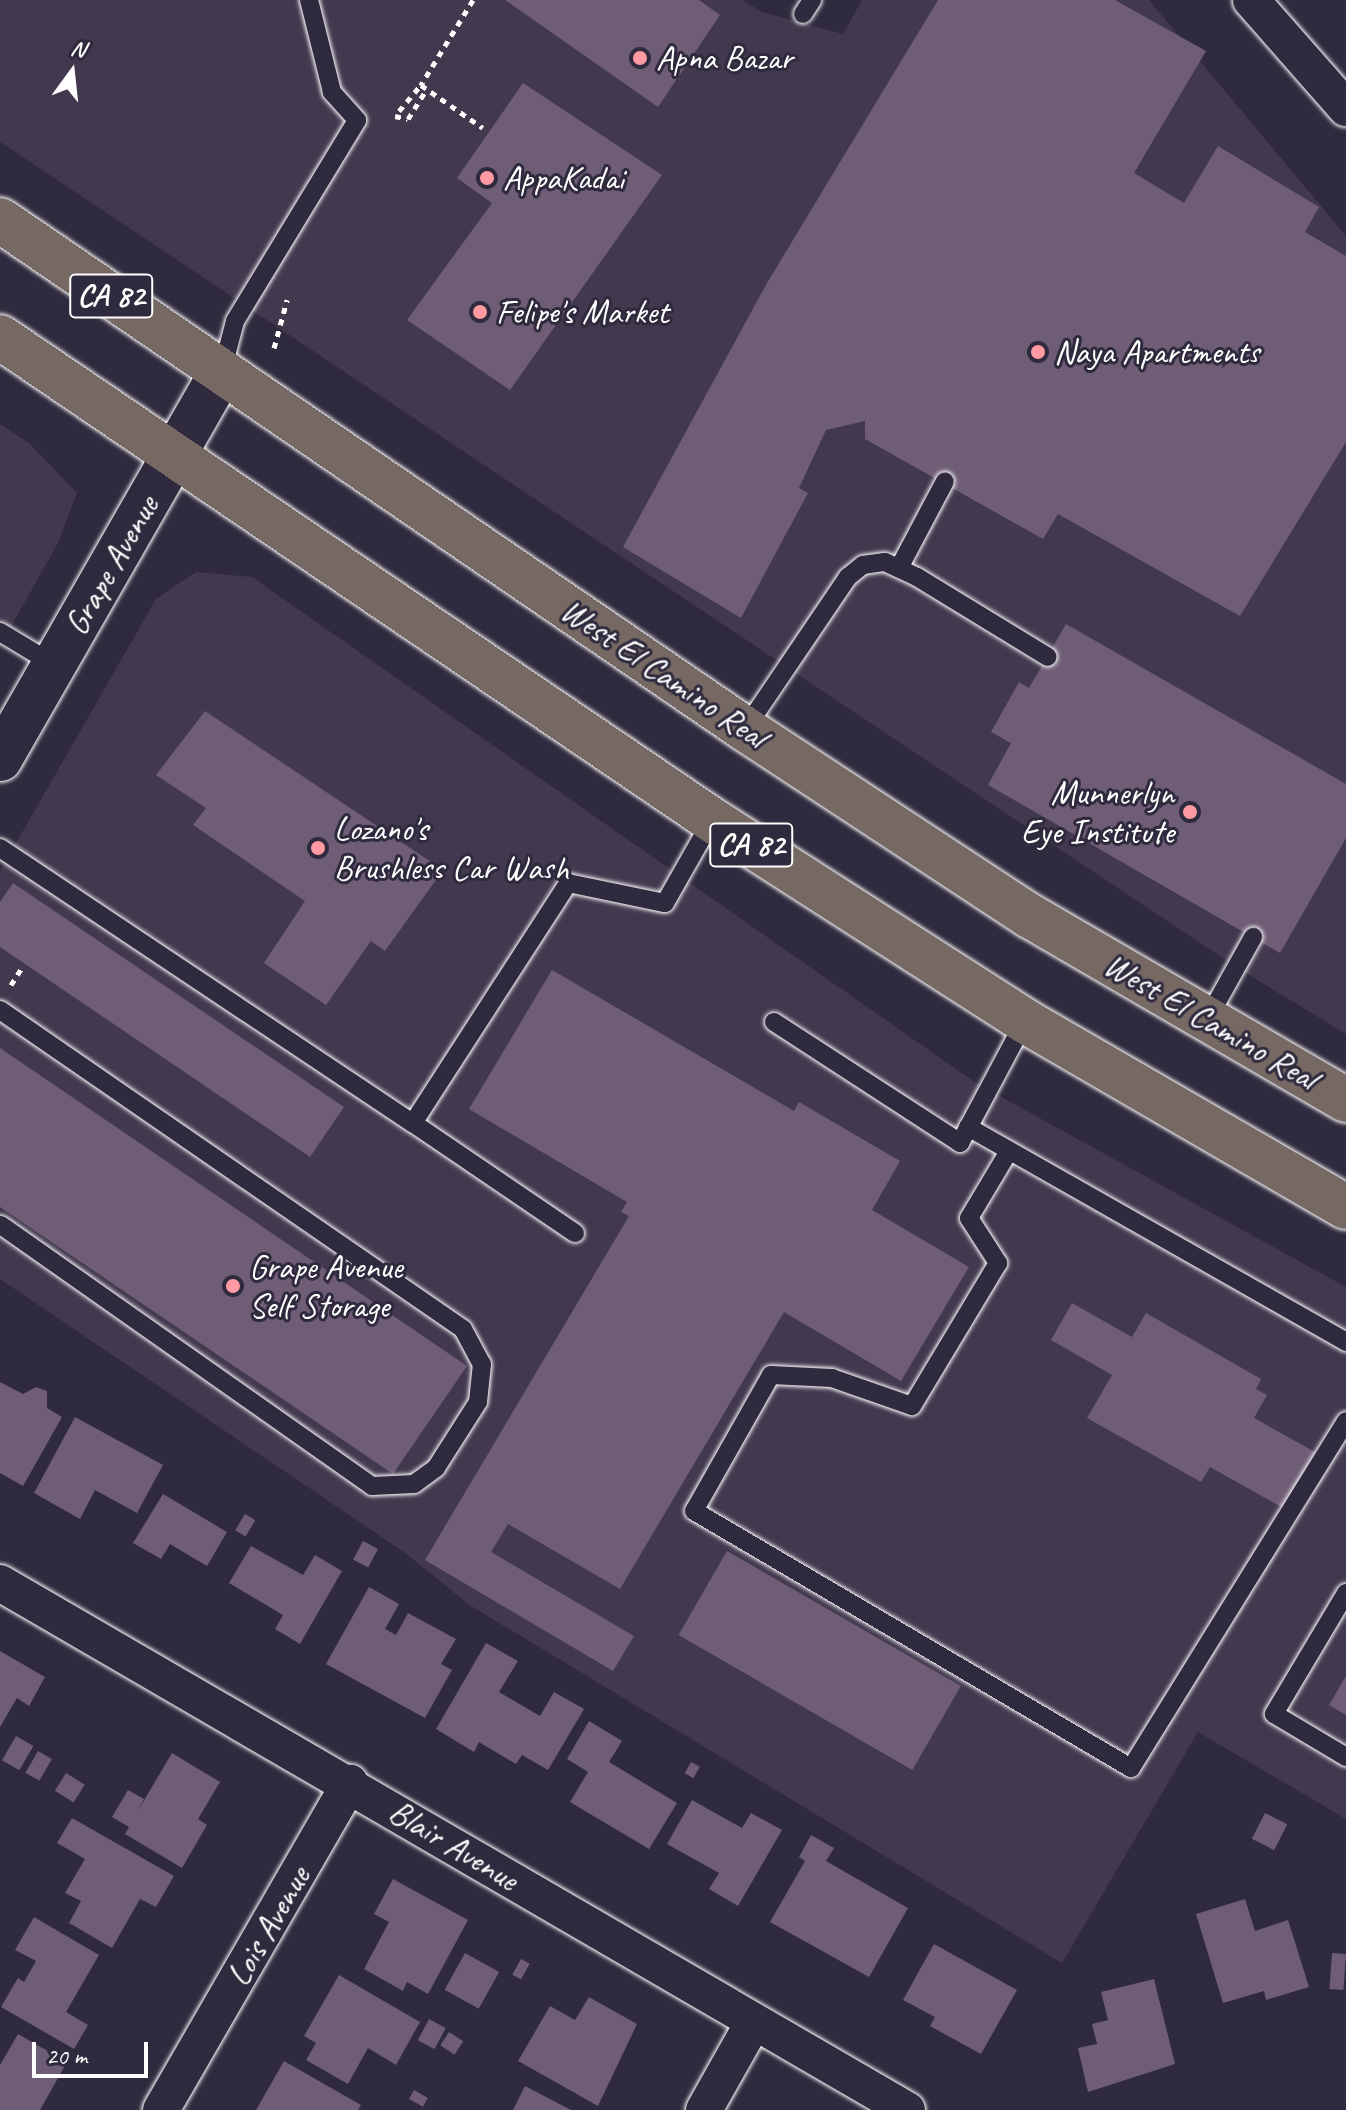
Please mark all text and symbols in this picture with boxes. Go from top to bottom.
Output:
north arrow [32,32,112,112]
text: N [68,34,88,64]
place label: Apna Bazar [656,38,793,78]
marker: Apna Bazar [631,49,649,67]
place label: AppaKadai [503,158,624,198]
marker: AppaKadai [478,169,496,187]
road number: CA 82 [69,268,153,324]
place label: Felipe's Market [496,292,668,332]
marker: Felipe's Market [471,303,489,321]
place label: Naya Apartments [1054,332,1259,372]
marker: Naya Apartments [1029,343,1047,361]
street label: Grape Avenue [55,488,167,642]
street label: West El Camino Real [553,589,775,757]
place label: Munnerlyn Eye Institute [1021,772,1174,852]
marker: Munnerlyn Eye Institute [1181,803,1199,821]
place label: Lozano's Brushless Car Wash [334,808,569,888]
road number: CA 82 [709,817,793,873]
marker: Lozano's Brushless Car Wash [309,839,327,857]
street label: West El Camino Real [1097,944,1325,1098]
place label: Grape Avenue Self Storage [249,1246,403,1326]
marker: Grape Avenue Self Storage [224,1277,242,1295]
street label: Blair Avenue [382,1791,526,1899]
street label: Lois Avenue [218,1859,318,1993]
scale bar [36,2026,152,2076]
text: 20 m [46,2041,87,2071]

